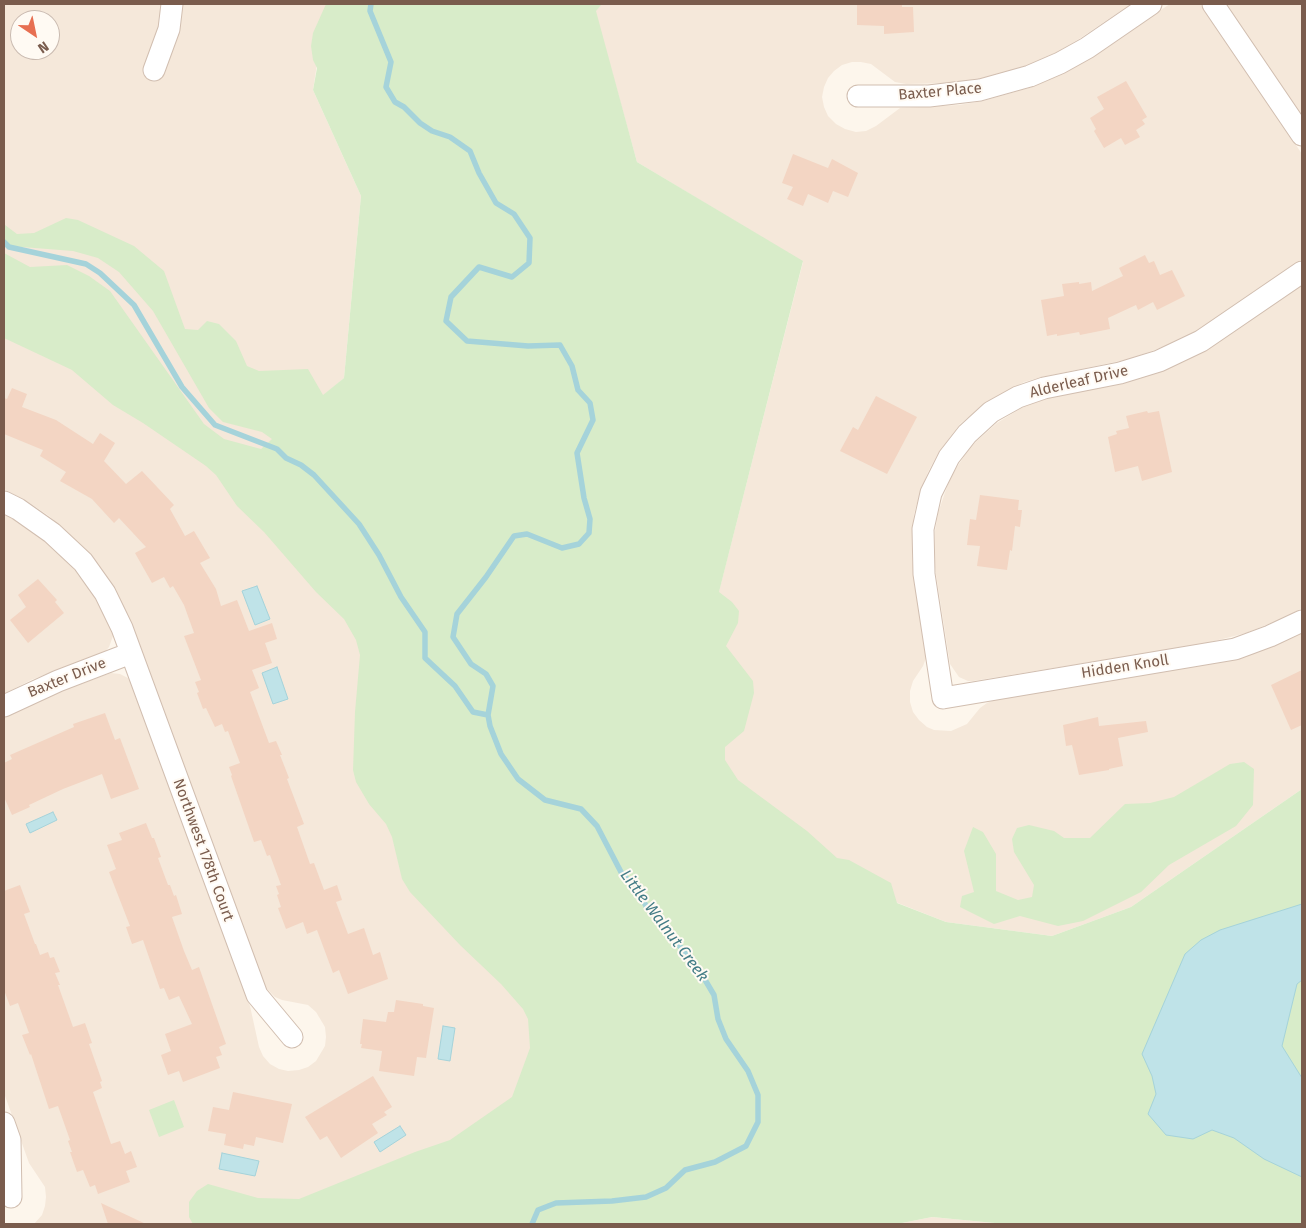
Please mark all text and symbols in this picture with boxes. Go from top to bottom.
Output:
north arrow [10,10,60,60]
text: N [35,37,52,57]
street label: Baxter Place [897,79,983,105]
street label: Alderleaf Drive [1028,362,1130,402]
street label: Hidden Knoll [1080,651,1170,683]
street label: Baxter Drive [25,654,109,702]
street label: Northwest 178th Court [169,776,237,924]
water label: Little Walnut Creek [616,866,712,986]

